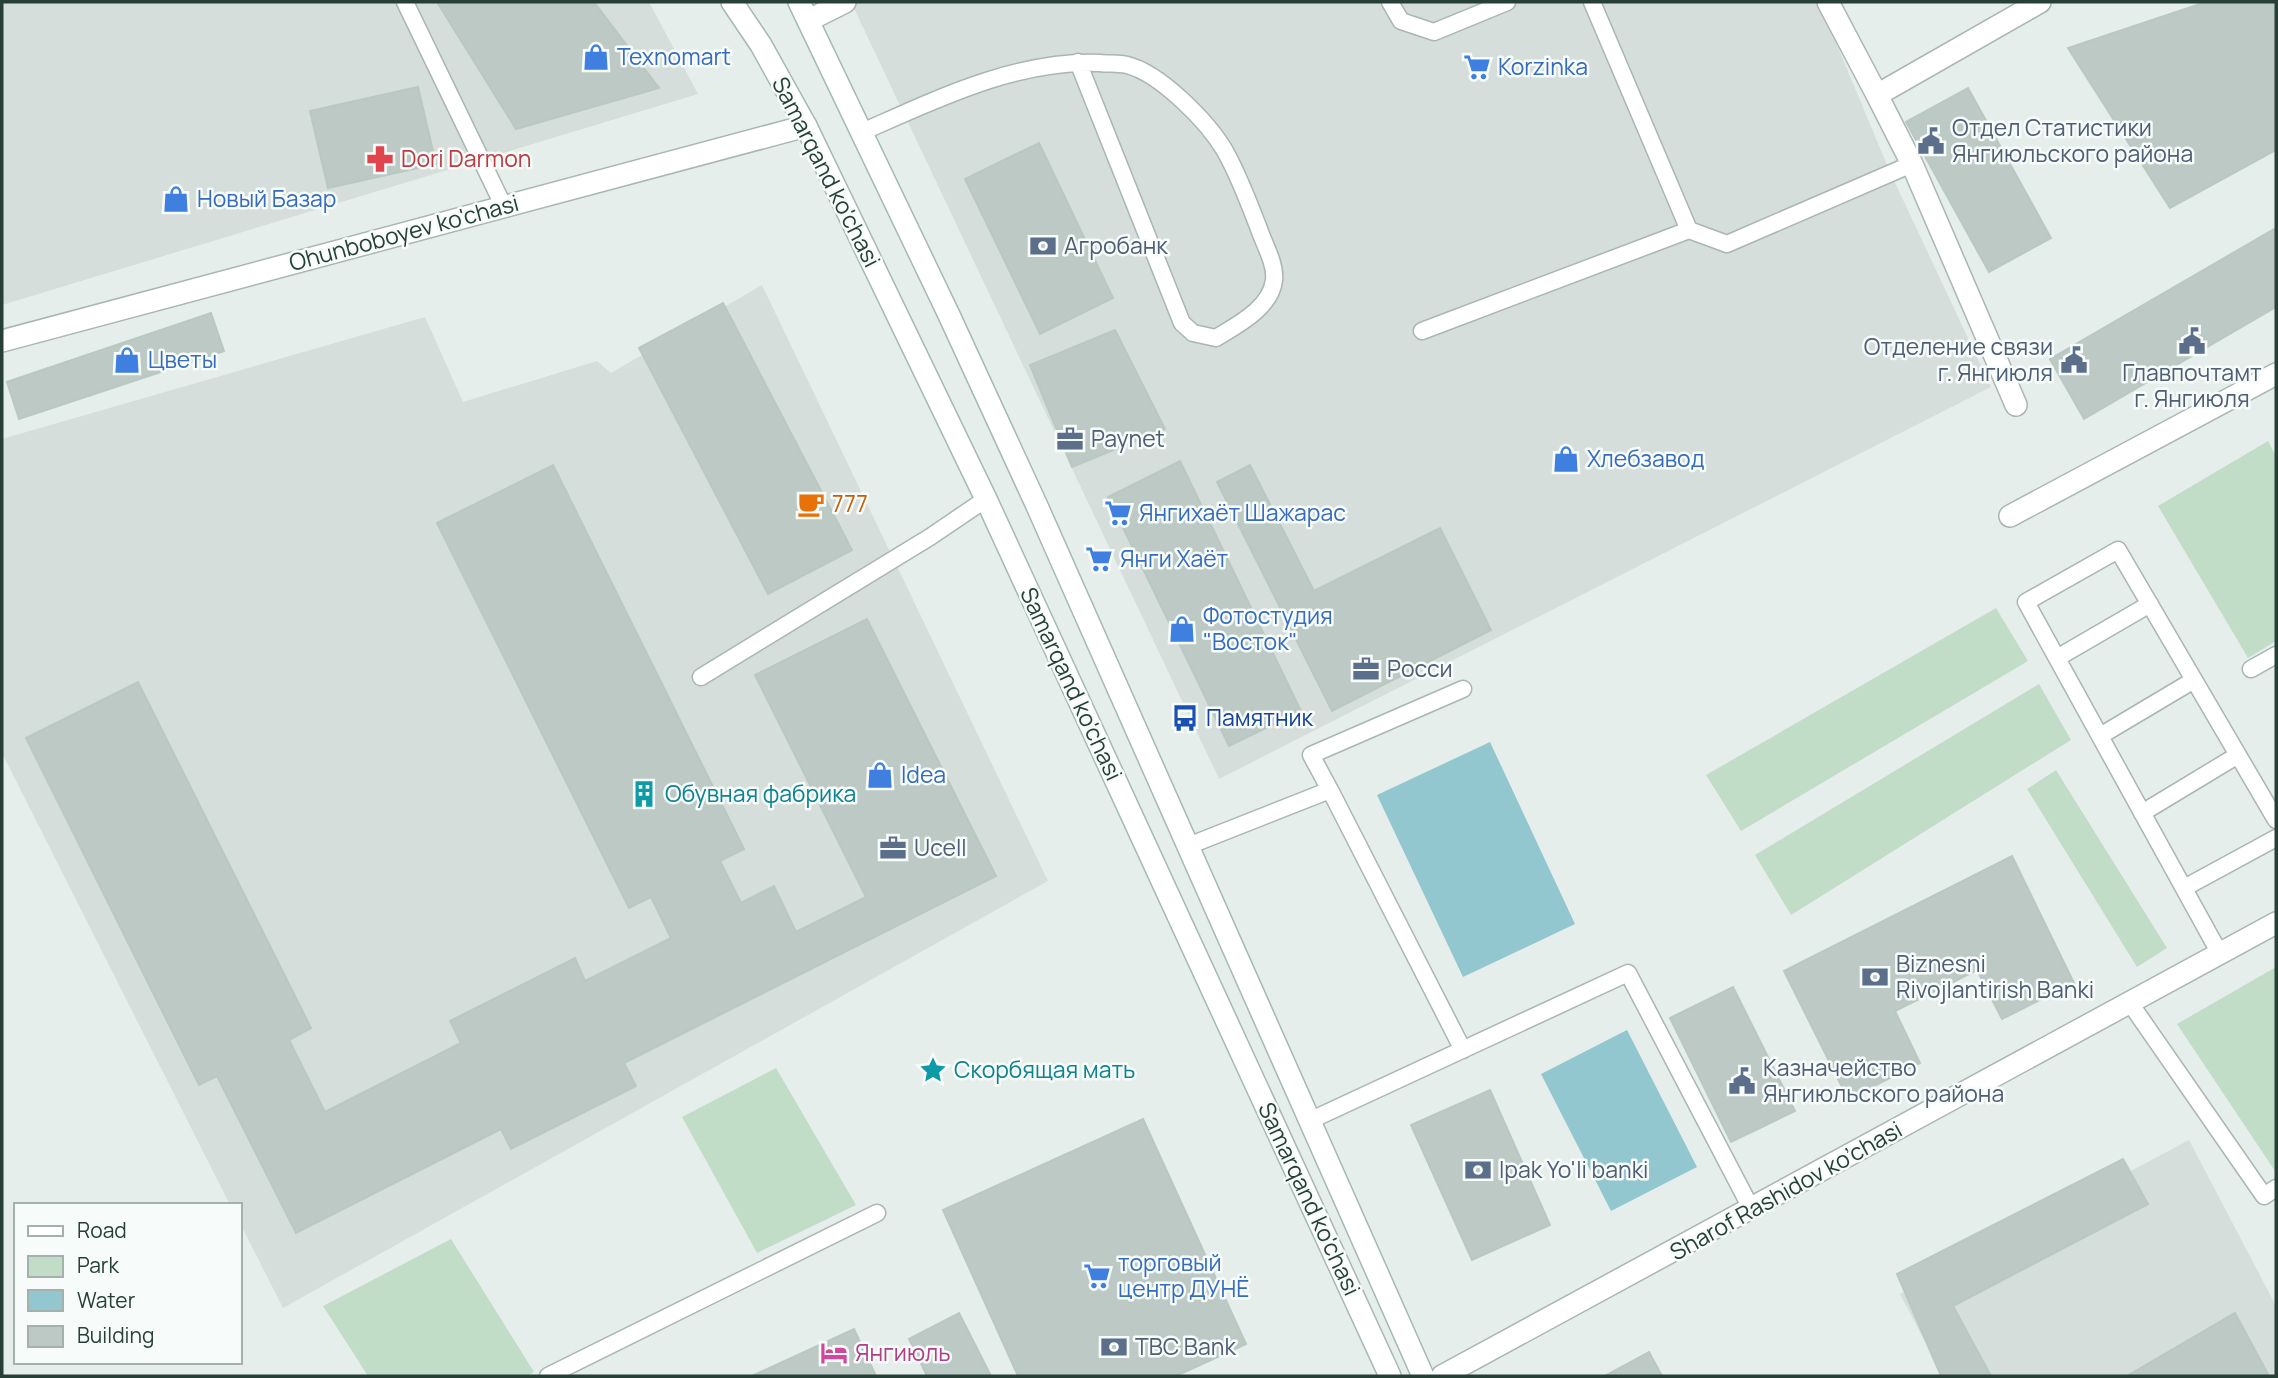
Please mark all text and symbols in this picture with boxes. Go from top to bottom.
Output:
place label: Texnomart [617,40,731,72]
shop icon: Texnomart [581,42,611,72]
place label: Korzinka [1498,50,1588,82]
supermarket icon: Korzinka [1462,52,1492,82]
street label: Samarqand ko'chasi [765,71,889,272]
place label: Отдел Статистики Янгиюльского района [1952,111,2193,169]
public building icon: Отдел Статистики Янгиюльского района [1916,126,1946,156]
place label: Dori Darmon [401,142,532,174]
pharmacy icon: Dori Darmon [365,144,395,174]
place label: Новый Базар [197,182,336,214]
shop icon: Новый Базар [161,184,191,214]
street label: Ohunboboyev ko'chasi [285,186,522,278]
place label: Агробанк [1064,229,1168,261]
bank icon: Агробанк [1028,231,1058,261]
public building icon: Главпочтамт г. Янгиюля [2177,326,2207,356]
place label: Отделение связи г. Янгиюля [1864,330,2053,388]
place label: Цветы [148,343,217,375]
shop icon: Цветы [112,345,142,375]
public building icon: Отделение связи г. Янгиюля [2059,345,2089,375]
place label: Главпочтамт г. Янгиюля [2122,356,2262,414]
place label: Paynet [1091,422,1165,454]
office icon: Paynet [1055,424,1085,454]
place label: Хлебзавод [1587,442,1705,474]
shop icon: Хлебзавод [1551,444,1581,474]
place label: 777 [832,487,868,519]
cafe icon: 777 [796,489,826,519]
place label: Янгихаёт Шажарас [1139,496,1346,528]
supermarket icon: Янгихаёт Шажарас [1103,498,1133,528]
place label: Янги Хаёт [1120,542,1228,574]
supermarket icon: Янги Хаёт [1084,544,1114,574]
street label: Samarqand ko'chasi [1013,582,1131,785]
place label: Фотостудия "Восток" [1203,599,1333,657]
shop icon: Фотостудия "Восток" [1167,614,1197,644]
place label: Росси [1387,652,1453,684]
office icon: Росси [1351,654,1381,684]
place label: Памятник [1206,701,1314,733]
bus stop icon: Памятник [1170,703,1200,733]
place label: Idea [901,758,946,790]
shop icon: Idea [865,760,895,790]
place label: Обувная фабрика [665,777,856,809]
building icon: Обувная фабрика [629,779,659,809]
place label: Ucell [914,831,967,863]
office icon: Ucell [878,833,908,863]
place label: Biznesni Rivojlantirish Banki [1896,947,2094,1005]
bank icon: Biznesni Rivojlantirish Banki [1860,962,1890,992]
place label: Казначейство Янгиюльского района [1763,1051,2004,1109]
place label: Скорбящая мать [954,1053,1135,1085]
place icon: Скорбящая мать [918,1055,948,1085]
public building icon: Казначейство Янгиюльского района [1727,1066,1757,1096]
street label: Samarqand ko'chasi [1251,1097,1369,1300]
street label: Sharof Rashidov ko’chasi [1664,1113,1907,1267]
place label: Ipak Yo'li banki [1499,1153,1648,1185]
bank icon: Ipak Yo'li banki [1463,1155,1493,1185]
legend [14,1203,242,1364]
text: Road [77,1216,127,1244]
place label: торговый центр ДУНЁ [1118,1246,1249,1304]
text: Park [77,1251,119,1279]
supermarket icon: торговый центр ДУНЁ [1082,1261,1112,1291]
text: Water [77,1286,136,1314]
text: Building [77,1321,154,1349]
place label: TBC Bank [1135,1330,1236,1362]
bank icon: TBC Bank [1099,1332,1129,1362]
place label: Янгиюль [855,1336,951,1368]
hotel icon: Янгиюль [819,1338,849,1368]

